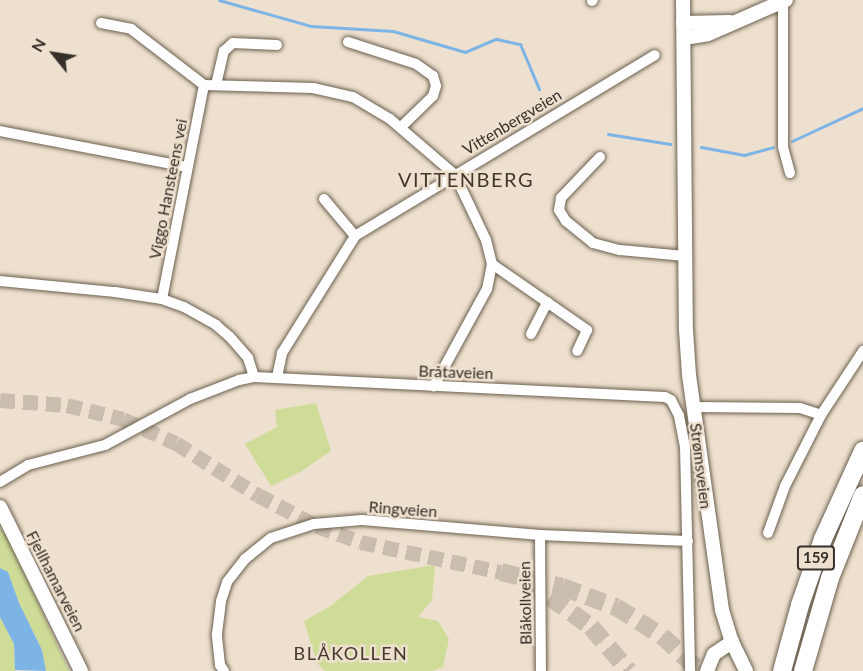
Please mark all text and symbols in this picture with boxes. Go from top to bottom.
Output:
north arrow [24,24,84,84]
text: N [27,35,49,55]
street label: Vittenbergveien [459,85,565,159]
street label: Viggo Hansteens vei [145,117,191,261]
district label: VITTENBERG [398,167,534,191]
street label: Bråtaveien [418,361,494,383]
street label: Strømsveien [686,422,716,510]
street label: Ringveien [368,497,438,521]
street label: Fjellhamarveien [22,527,90,635]
road number: 159 [796,546,836,570]
street label: Blåkollveien [515,561,535,645]
district label: BLÅKOLLEN [294,642,408,664]

